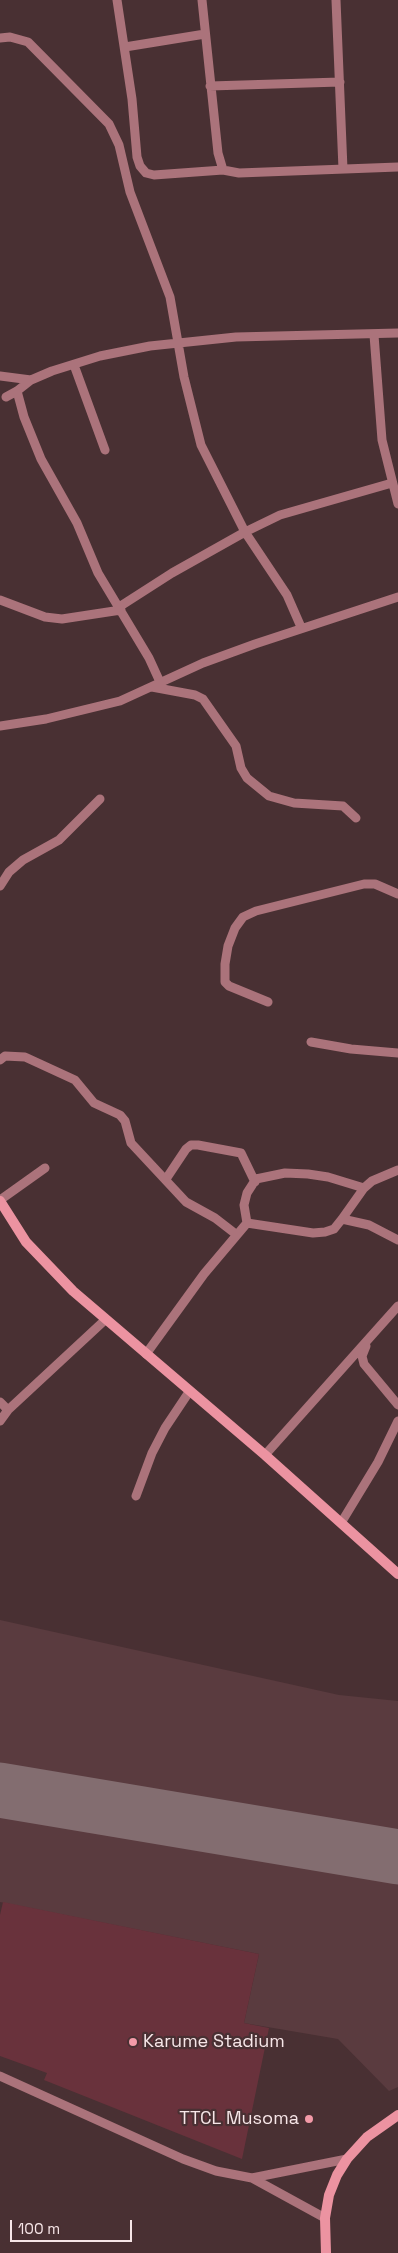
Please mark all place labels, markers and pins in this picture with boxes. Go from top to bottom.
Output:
place label: Karume Stadium [143,2031,285,2053]
marker: Karume Stadium [127,2036,139,2048]
place label: TTCL Musoma [179,2108,299,2130]
marker: TTCL Musoma [303,2113,315,2125]

